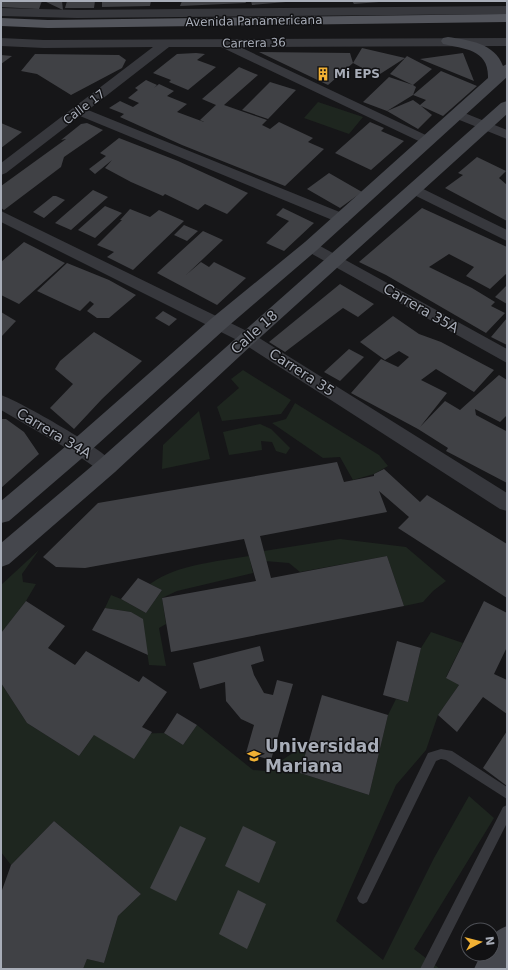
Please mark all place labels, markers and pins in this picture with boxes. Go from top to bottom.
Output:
building icon: Mi EPS [315,66,331,82]
place label: Mi EPS [334,67,380,81]
place label: Universidad Mariana [265,736,379,776]
school or university icon: Universidad Mariana [246,748,262,764]

